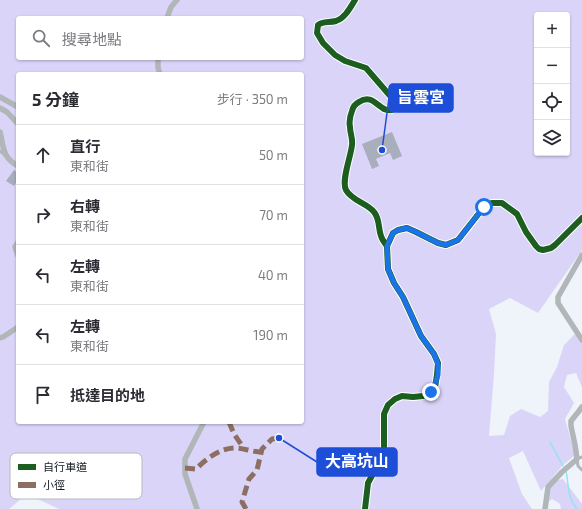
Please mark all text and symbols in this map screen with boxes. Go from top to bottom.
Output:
map controls [534,12,570,156]
button: + [534,12,570,48]
search box [16,16,304,60]
icon: search [30,27,52,49]
text: 搜尋地點 [62,30,122,48]
button: − [534,48,570,84]
callout: 旨雲宮 [389,84,453,112]
button: locate [534,84,570,120]
text: 旨雲宮 [397,87,445,106]
text: 5 分鐘 [32,89,79,109]
text: 步行 · 350 m [217,91,288,107]
button: layers [534,120,570,156]
text: 直行 [70,137,100,155]
icon: ahead [32,144,54,166]
text: 50 m [259,147,288,163]
text: 東和街 [70,158,109,174]
text: 右轉 [70,197,100,215]
route start [475,198,493,216]
icon: right [32,204,54,226]
text: 70 m [259,207,288,223]
text: 東和街 [70,218,109,234]
text: 左轉 [70,257,100,275]
icon: left [32,264,54,286]
text: 40 m [258,267,288,283]
text: 東和街 [70,278,109,294]
text: 左轉 [70,317,100,335]
icon: left [32,324,54,346]
text: 190 m [253,327,288,343]
text: 東和街 [70,338,109,354]
route end [422,383,440,401]
icon: arrive [32,384,54,406]
text: 抵達目的地 [70,386,145,404]
callout: 大高坑山 [317,448,397,476]
text: 大高坑山 [325,451,389,470]
legend [10,453,142,499]
text: 自行車道 [43,460,87,473]
text: 小徑 [43,478,65,491]

